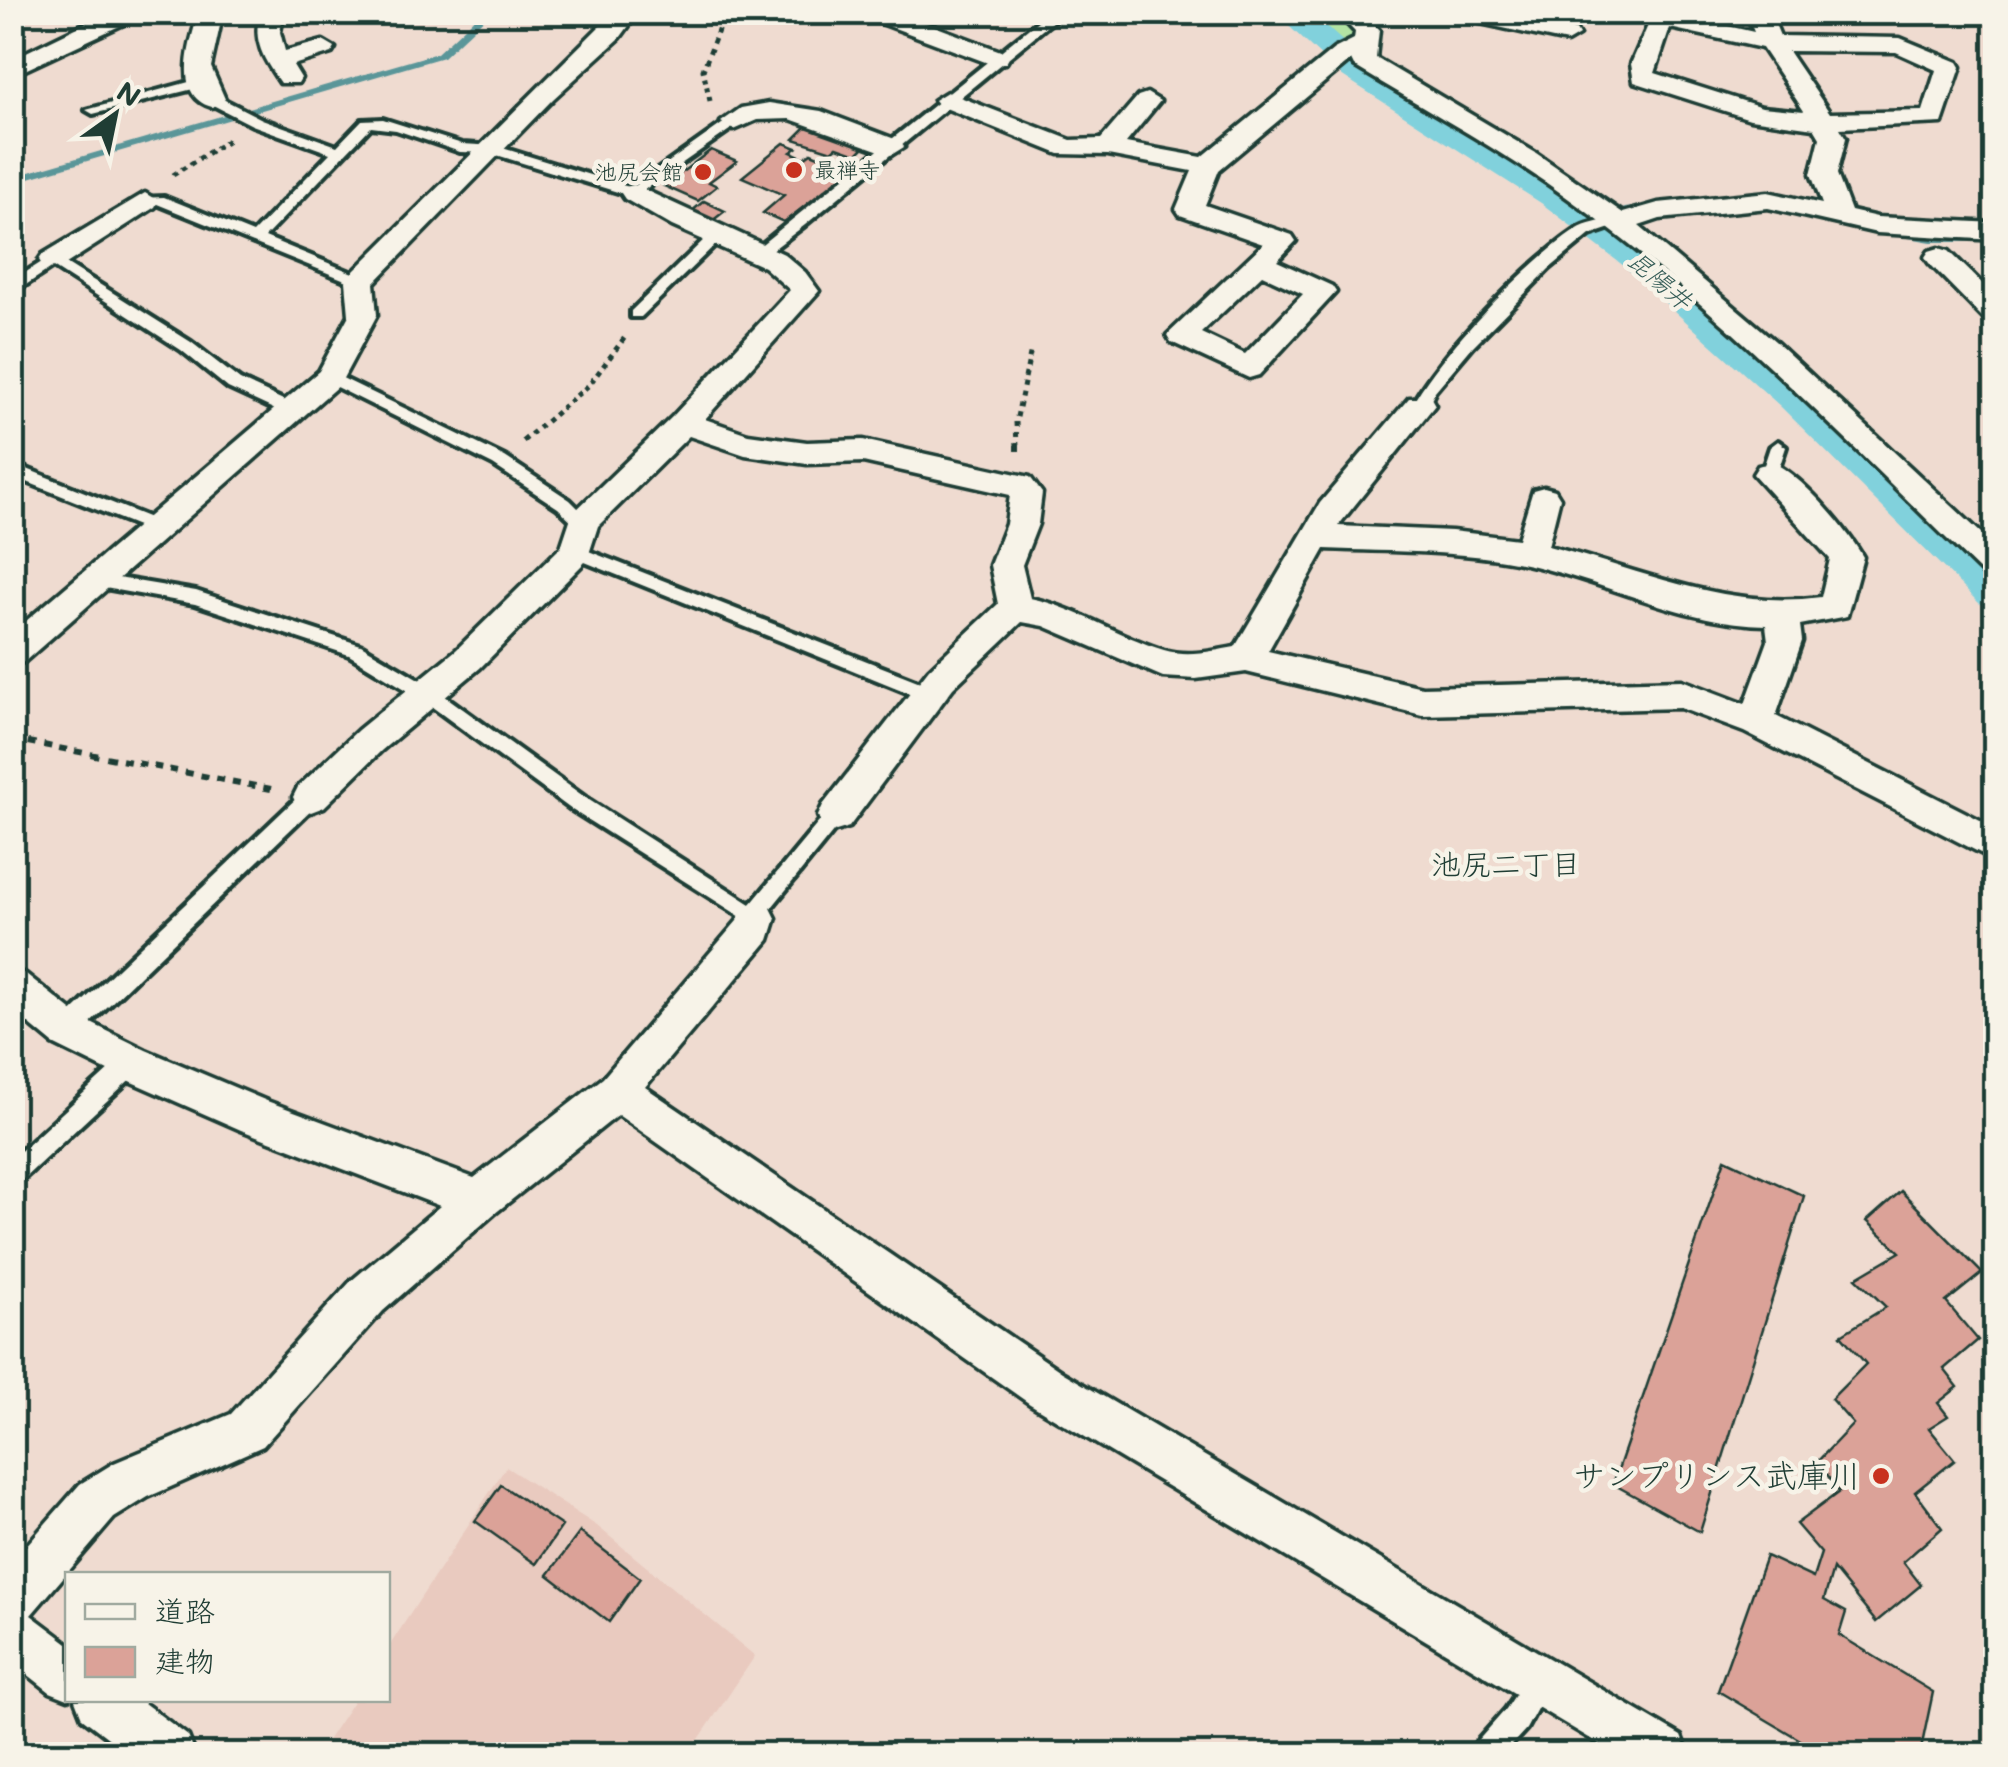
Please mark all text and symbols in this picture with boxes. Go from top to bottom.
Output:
north arrow [65,65,165,165]
text: N [110,72,148,114]
place label: 最禅寺 [814,155,880,184]
place label: 池尻会館 [595,157,683,186]
marker: 最禅寺 [783,159,805,181]
marker: 池尻会館 [692,161,714,183]
water label: 昆陽井 [1622,243,1700,317]
district label: 池尻二丁目 [1431,843,1581,883]
place label: サンプリンス武庫川 [1573,1453,1861,1495]
marker: サンプリンス武庫川 [1870,1465,1892,1487]
legend [65,1572,390,1702]
text: 道路 [155,1590,215,1630]
text: 建物 [155,1640,215,1680]

